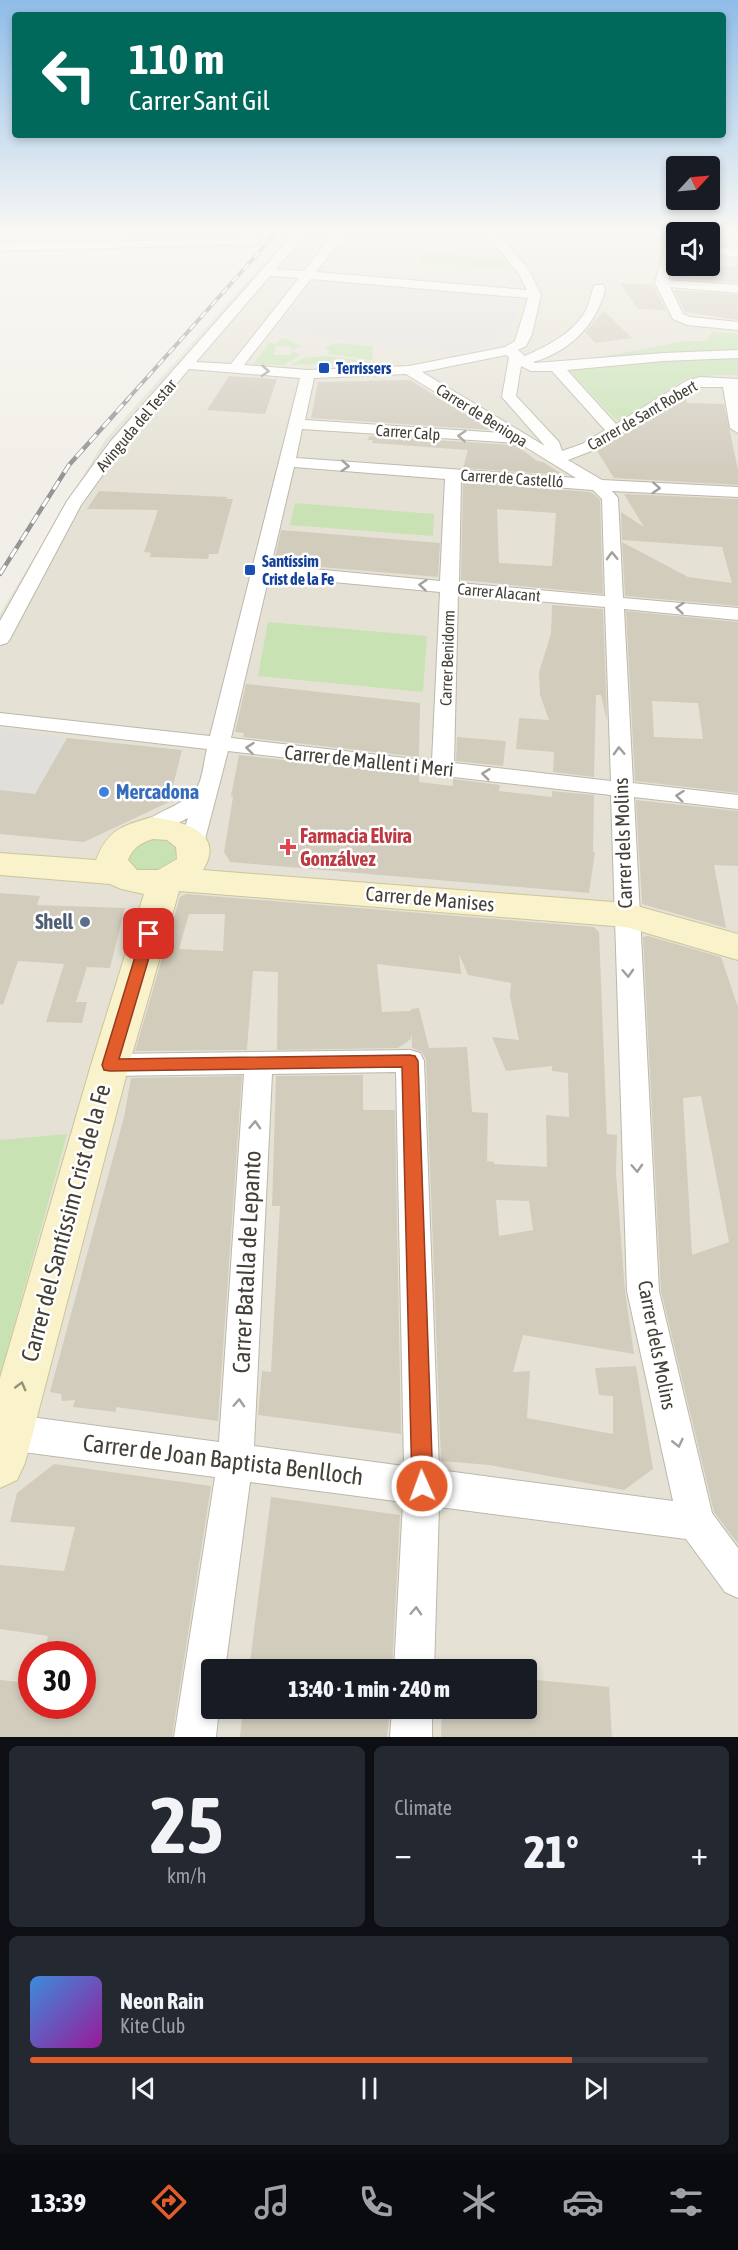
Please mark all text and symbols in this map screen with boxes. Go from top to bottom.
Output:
text: 110 m [129,35,224,83]
icon: left [30,36,108,114]
text: Carrer Sant Gil [129,85,270,116]
north arrow [666,156,720,210]
map controls [666,156,720,276]
button: sound [666,222,720,276]
place label: Terrissers [336,359,392,377]
marker: Terrissers [317,361,331,375]
one-way arrow [261,365,270,378]
street label: Avinguda del Testar [92,375,181,475]
street label: Carrer de Sant Robert [584,376,700,454]
street label: Carrer de Beniopa [433,380,531,451]
street label: Carrer Calp [375,421,441,444]
one-way arrow [458,429,467,442]
one-way arrow [341,459,350,472]
street label: Carrer de Castelló [460,465,564,491]
one-way arrow [652,481,661,494]
place label: Santíssim Crist de la Fe [262,552,334,588]
one-way arrow [606,552,619,561]
marker: Santíssim Crist de la Fe [243,563,257,577]
one-way arrow [418,579,427,592]
street label: Carrer Alacant [457,579,542,605]
one-way arrow [675,602,684,615]
street label: Carrer Benidorm [436,610,458,706]
street label: Carrer de Mallent i Meri [283,740,455,781]
one-way arrow [246,743,255,755]
one-way arrow [613,747,626,756]
one-way arrow [481,769,491,781]
street label: Carrer dels Molins [609,777,636,909]
place label: Mercadona [116,780,199,803]
marker: Mercadona [97,785,111,799]
one-way arrow [675,790,684,803]
place label: Farmacia Elvira Gonzálvez [300,824,412,870]
marker: Farmacia Elvira Gonzálvez [281,840,295,854]
street label: Carrer de Manises [365,881,495,916]
pin [123,908,174,959]
place label: Shell [35,910,74,933]
marker: Shell [78,915,92,929]
icon: arrive [132,917,165,950]
one-way arrow [622,969,635,978]
street label: Carrer del Santíssim Crist de la Fe [15,1081,116,1365]
one-way arrow [249,1120,262,1129]
street label: Carrer Batalla de Lepanto [227,1150,266,1374]
one-way arrow [631,1163,644,1172]
street label: Carrer dels Molins [634,1278,681,1411]
one-way arrow [14,1381,26,1392]
one-way arrow [232,1399,245,1408]
street label: Carrer de Joan Baptista Benlloch [81,1429,365,1490]
one-way arrow [670,1438,683,1448]
position arrow [390,1454,454,1518]
one-way arrow [410,1607,423,1616]
speed limit sign: 30 [18,1641,96,1719]
text: 13:40 · 1 min · 240 m [288,1676,450,1702]
text: 25 [150,1780,223,1870]
text: Climate [395,1796,452,1819]
text: 21° [524,1826,579,1878]
text: − [395,1834,412,1872]
text: + [691,1834,708,1872]
text: km/h [167,1864,207,1887]
text: Neon Rain [120,1988,204,2014]
text: Kite Club [120,2014,185,2037]
icon: previous [127,2072,160,2105]
icon: pause [353,2072,386,2105]
icon: next [579,2072,612,2105]
icon: directions [148,2181,190,2223]
icon: music [251,2181,293,2223]
icon: phone [355,2181,397,2223]
icon: climate [458,2181,500,2223]
icon: car [562,2181,604,2223]
icon: filters [665,2181,707,2223]
text: 13:39 [31,2187,86,2218]

